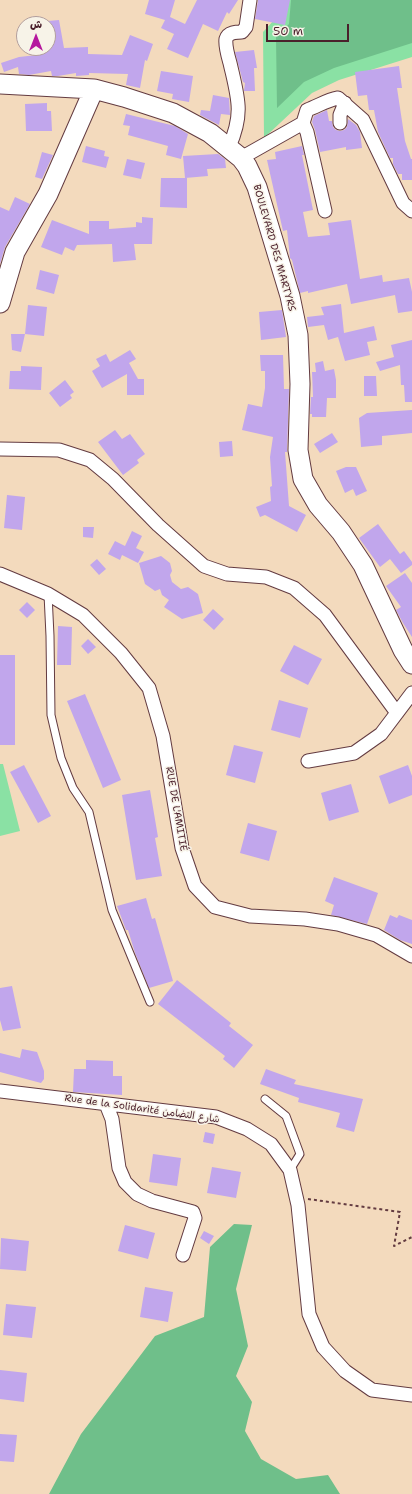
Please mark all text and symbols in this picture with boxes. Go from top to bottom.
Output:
north arrow [16,16,56,56]
scale bar [268,16,351,42]
text: ش [30,17,42,32]
text: 50 m [273,23,303,39]
street label: BOULEVARD DES MARTYRS [250,183,298,313]
street label: RUE DE L'AMITIÉ [163,766,189,852]
street label: Rue de la Solidarité شارع التضامن [64,1092,220,1126]

